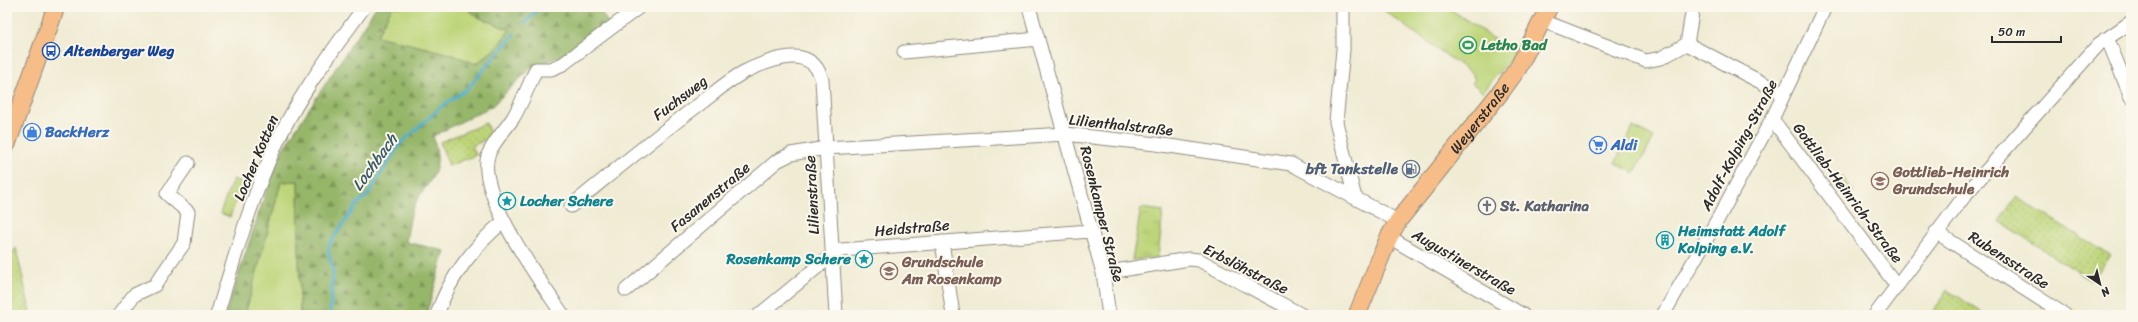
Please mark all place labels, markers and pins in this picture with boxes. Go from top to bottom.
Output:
place label: Letho Bad [1481,32,1549,58]
sports icon: Letho Bad [1458,35,1478,55]
place label: Altenberger Weg [63,38,175,64]
bus stop icon: Altenberger Weg [41,41,61,61]
place label: BackHerz [45,119,110,145]
shop icon: BackHerz [22,122,42,142]
place label: Aldi [1610,132,1638,158]
supermarket icon: Aldi [1588,135,1608,155]
place label: bft Tankstelle [1305,156,1399,182]
fuel station icon: bft Tankstelle [1401,159,1421,179]
place label: Gottlieb-Heinrich Grundschule [1892,159,2009,202]
school or university icon: Gottlieb-Heinrich Grundschule [1870,171,1890,191]
place label: Locher Schere [520,188,614,214]
place icon: Locher Schere [497,191,517,211]
place label: St. Katharina [1499,193,1589,219]
church icon: St. Katharina [1477,196,1497,216]
place label: Heimstatt Adolf Kolping e.V. [1677,218,1786,261]
building icon: Heimstatt Adolf Kolping e.V. [1655,230,1675,250]
place label: Rosenkamp Schere [725,246,851,272]
place icon: Rosenkamp Schere [854,249,874,269]
place label: Grundschule Am Rosenkamp [901,249,1002,292]
school or university icon: Grundschule Am Rosenkamp [879,261,899,281]

